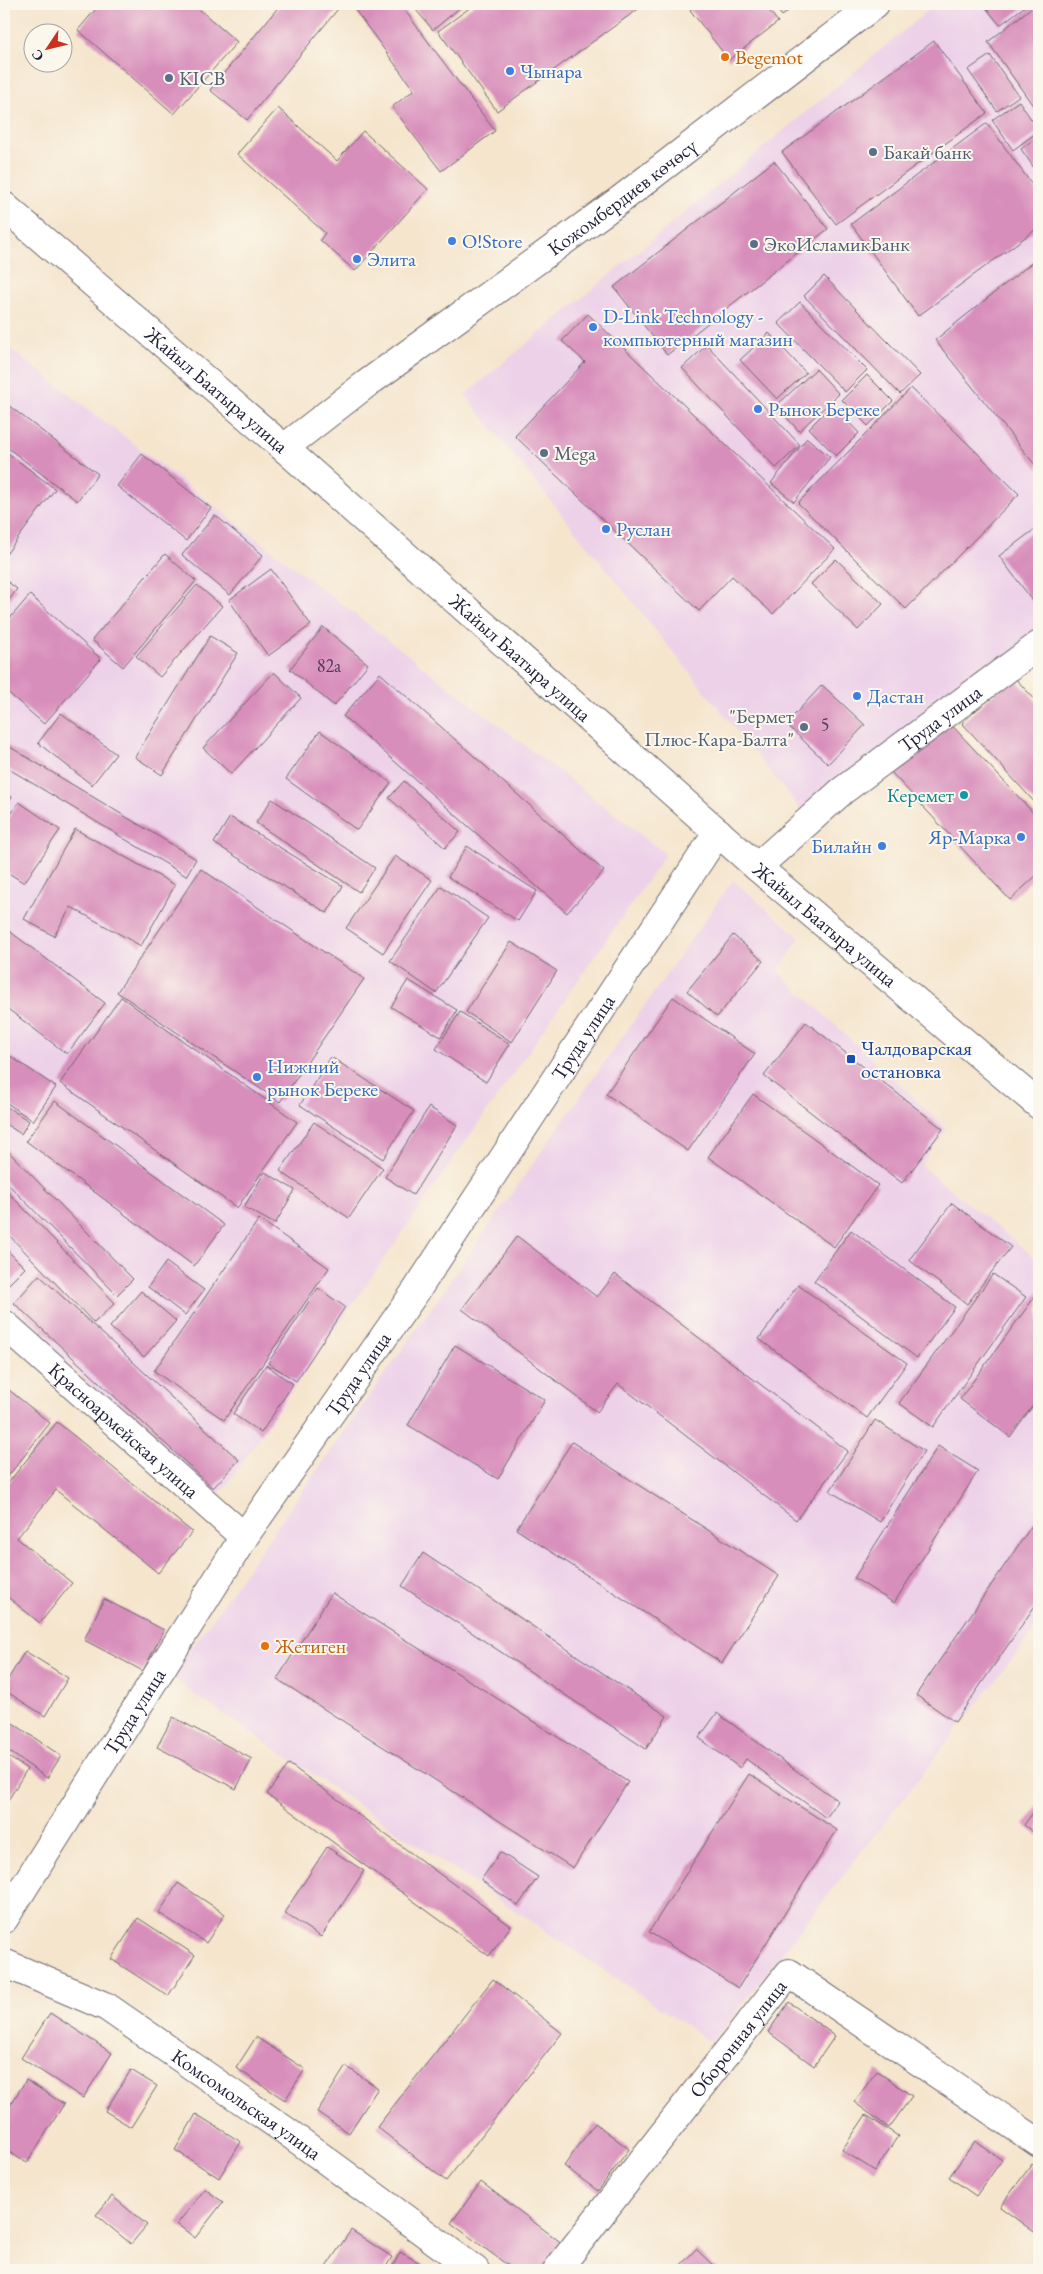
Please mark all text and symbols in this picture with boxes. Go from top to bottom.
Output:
north arrow [22,22,72,72]
place label: Begemot [735,44,803,70]
text: С [27,46,48,65]
marker: Begemot [719,51,731,63]
place label: Чынара [520,58,582,84]
place label: KICB [179,65,225,91]
marker: Чынара [504,65,516,77]
marker: KICB [163,72,175,84]
street label: Кожомбердиев көчөсү [542,132,703,261]
place label: Бакай банк [883,139,972,165]
marker: Бакай банк [867,146,879,158]
place label: O!Store [462,228,522,254]
place label: ЭкоИсламикБанк [764,231,910,257]
marker: O!Store [446,235,458,247]
marker: ЭкоИсламикБанк [748,238,760,250]
place label: Элита [367,246,416,272]
marker: Элита [351,253,363,265]
place label: D-Link Technology - компьютерный магазин [603,303,793,352]
street label: Жайыл Баатыра улица [139,320,294,459]
marker: D-Link Technology - компьютерный магазин [587,321,599,333]
place label: Рынок Береке [768,396,880,422]
marker: Рынок Береке [752,403,764,415]
place label: Mega [554,440,596,466]
marker: Mega [538,447,550,459]
place label: Руслан [616,516,671,542]
marker: Руслан [600,523,612,535]
street label: Жайыл Баатыра улица [443,587,597,727]
house number: 82а [317,654,342,677]
street label: Труда улица [893,679,987,758]
place label: Дастан [867,683,924,709]
marker: Дастан [851,690,863,702]
place label: "Бермет Плюс-Кара-Балта" [644,703,794,752]
house number: 5 [821,713,829,736]
marker: "Бермет Плюс-Кара-Балта" [798,721,810,733]
place label: Керемет [887,782,954,808]
marker: Керемет [958,789,970,801]
place label: Яр-Марка [928,824,1011,850]
marker: Яр-Марка [1015,831,1027,843]
place label: Билайн [811,833,872,859]
marker: Билайн [876,840,888,852]
street label: Жайыл Баатыра улица [747,856,903,993]
street label: Труда улица [545,989,621,1085]
place label: Чалдоварская остановка [861,1035,972,1084]
place label: Нижний рынок Береке [267,1053,378,1102]
marker: Чалдоварская остановка [845,1053,857,1065]
marker: Нижний рынок Береке [251,1071,263,1083]
street label: Труда улица [319,1327,397,1421]
street label: Красноармейская улица [43,1356,204,1504]
place label: Жетиген [274,1633,346,1659]
marker: Жетиген [259,1640,271,1652]
street label: Труда улица [97,1663,171,1760]
street label: Оборонная улица [684,1974,792,2103]
street label: Комсомольская улица [167,2043,326,2166]

